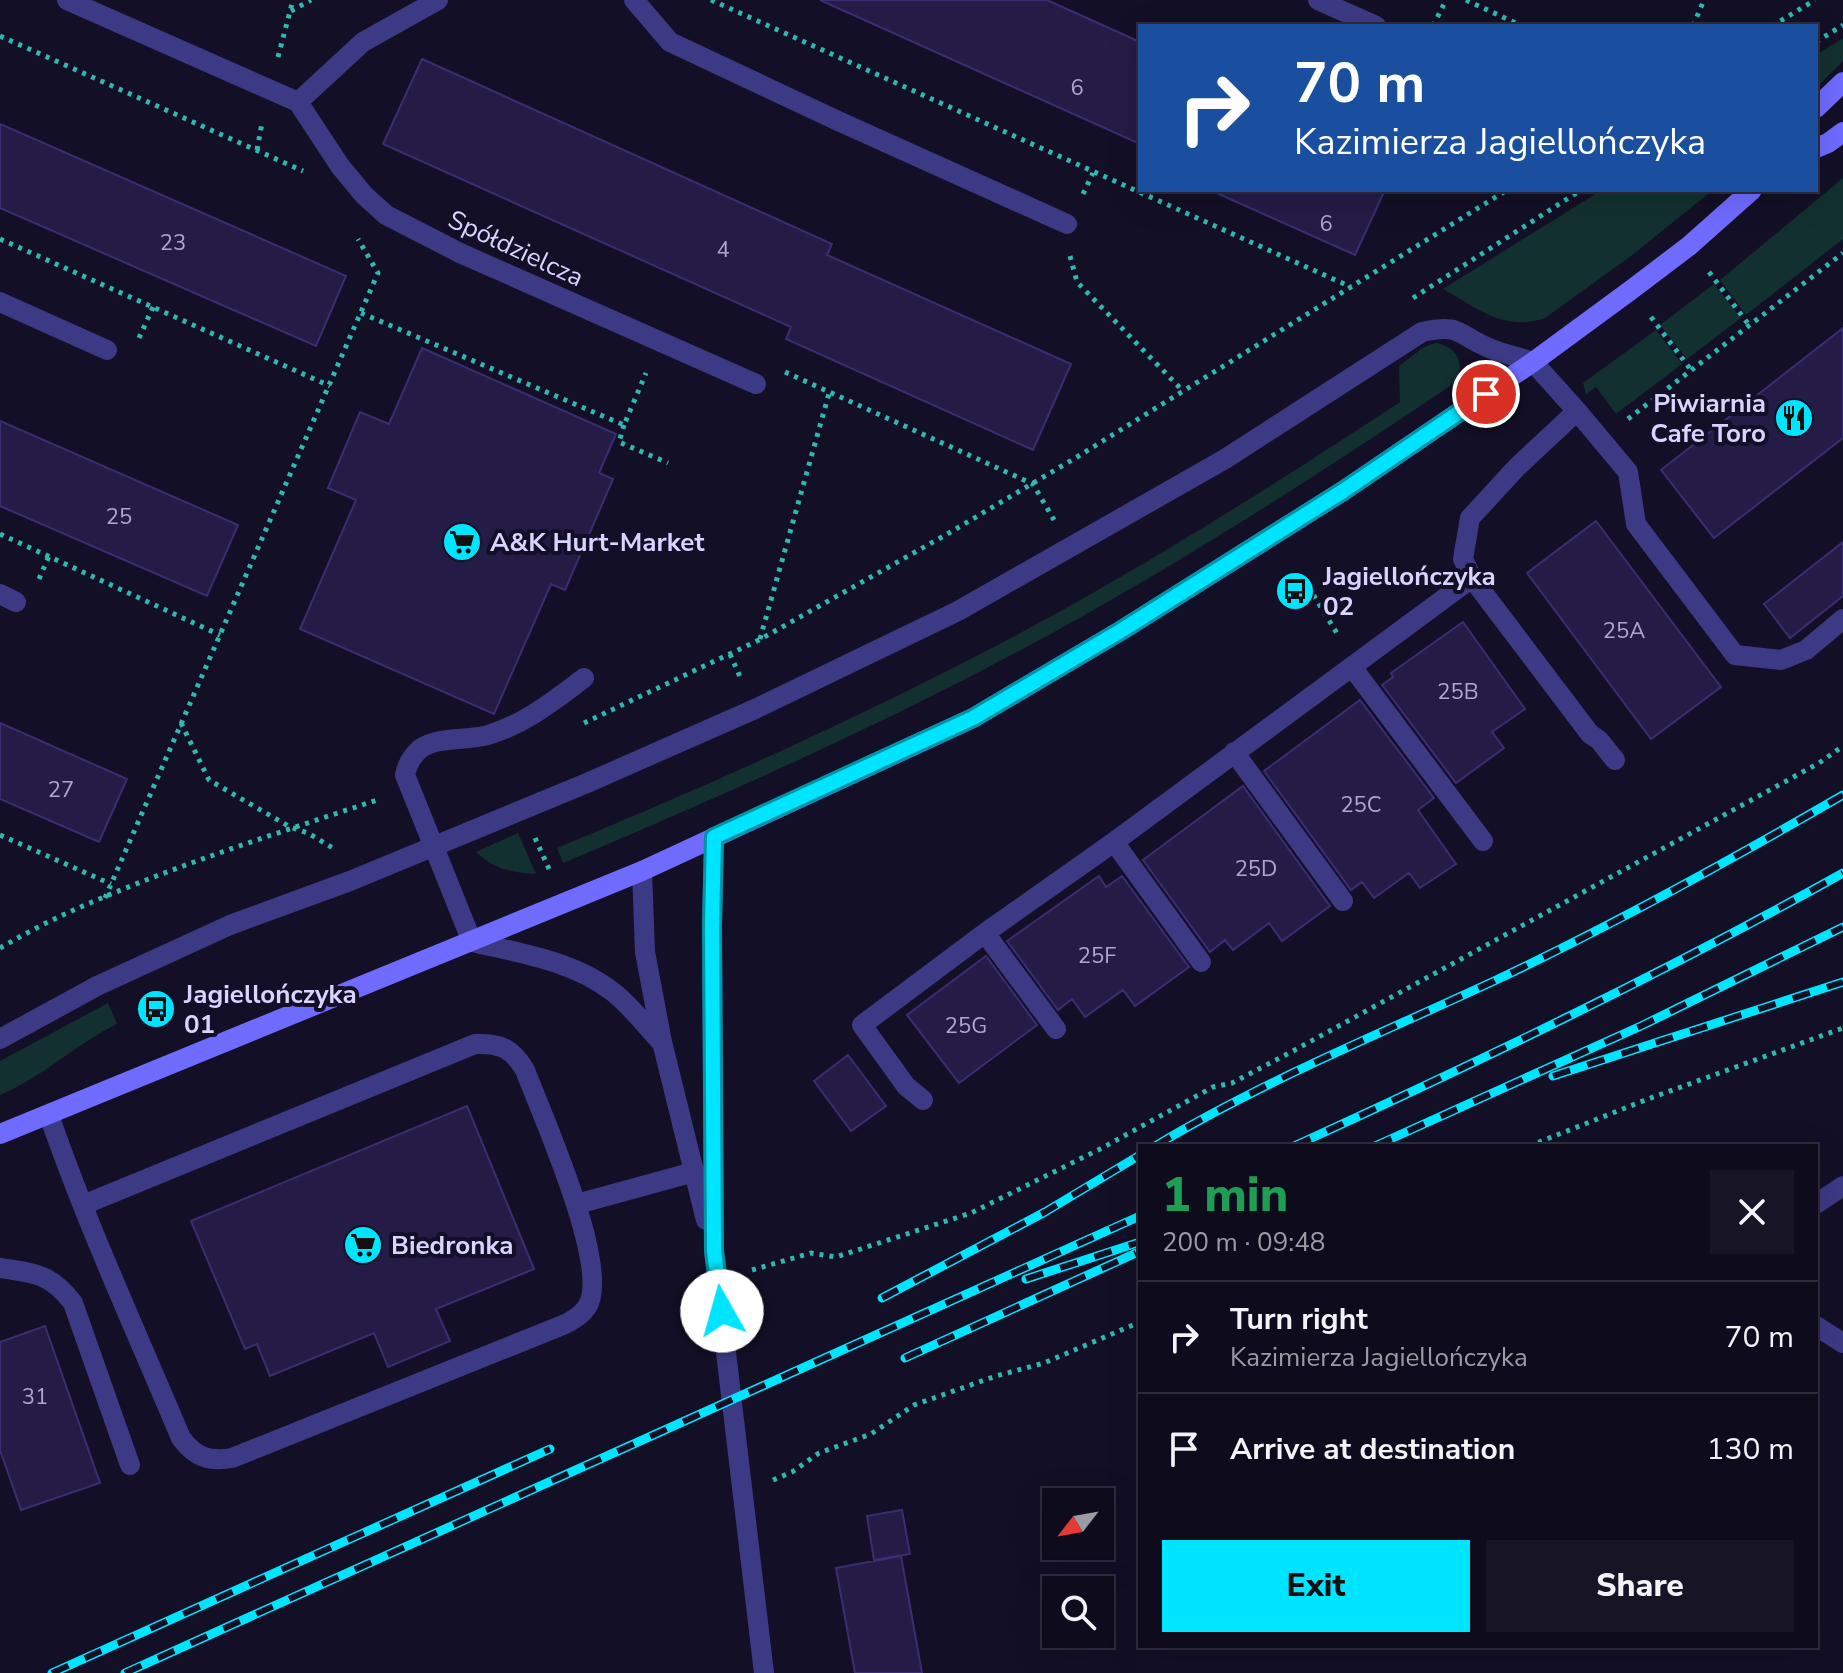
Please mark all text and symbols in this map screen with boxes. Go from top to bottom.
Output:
text: 70 m [1294,45,1425,122]
icon: right [1162,56,1266,160]
house number: 6 [1070,73,1084,103]
text: Kazimierza Jagiellończyka [1294,118,1706,167]
street label: Spółdzielcza [442,202,589,295]
house number: 6 [1319,209,1333,239]
house number: 23 [160,228,186,258]
house number: 4 [716,235,730,265]
pin [1452,360,1520,428]
icon: arrive [1464,372,1508,416]
place label: Piwiarnia Cafe Toro [1650,386,1766,451]
restaurant icon: Piwiarnia Cafe Toro [1773,397,1815,439]
house number: 25 [106,502,132,532]
supermarket icon: A&K Hurt-Market [441,521,483,563]
place label: A&K Hurt-Market [490,525,705,560]
place label: Jagiellończyka 02 [1322,559,1496,624]
bus stop icon: Jagiellończyka 02 [1274,570,1316,612]
house number: 25A [1603,616,1645,646]
house number: 25B [1437,677,1479,707]
house number: 27 [48,775,74,805]
house number: 25C [1340,790,1382,820]
house number: 25D [1235,854,1277,884]
house number: 25F [1078,941,1116,971]
place label: Jagiellończyka 01 [183,977,357,1042]
bus stop icon: Jagiellończyka 01 [135,988,177,1030]
house number: 25G [945,1011,987,1041]
text: 1 min [1162,1162,1288,1228]
button: close [1710,1170,1794,1254]
supermarket icon: Biedronka [342,1224,384,1266]
text: 200 m · 09:48 [1162,1225,1325,1260]
place label: Biedronka [391,1228,513,1263]
position arrow [680,1269,764,1353]
text: Turn right [1230,1299,1368,1340]
icon: right [1162,1315,1206,1359]
text: 70 m [1725,1317,1794,1358]
text: Kazimierza Jagiellończyka [1230,1340,1528,1375]
house number: 31 [22,1382,48,1412]
icon: arrive [1162,1427,1206,1471]
text: Arrive at destination [1230,1429,1515,1470]
text: 130 m [1707,1429,1794,1470]
north arrow [1042,1488,1114,1560]
map controls [1042,1488,1114,1648]
button: Exit [1162,1540,1470,1632]
button: Share [1486,1540,1794,1632]
button: search [1042,1576,1114,1648]

